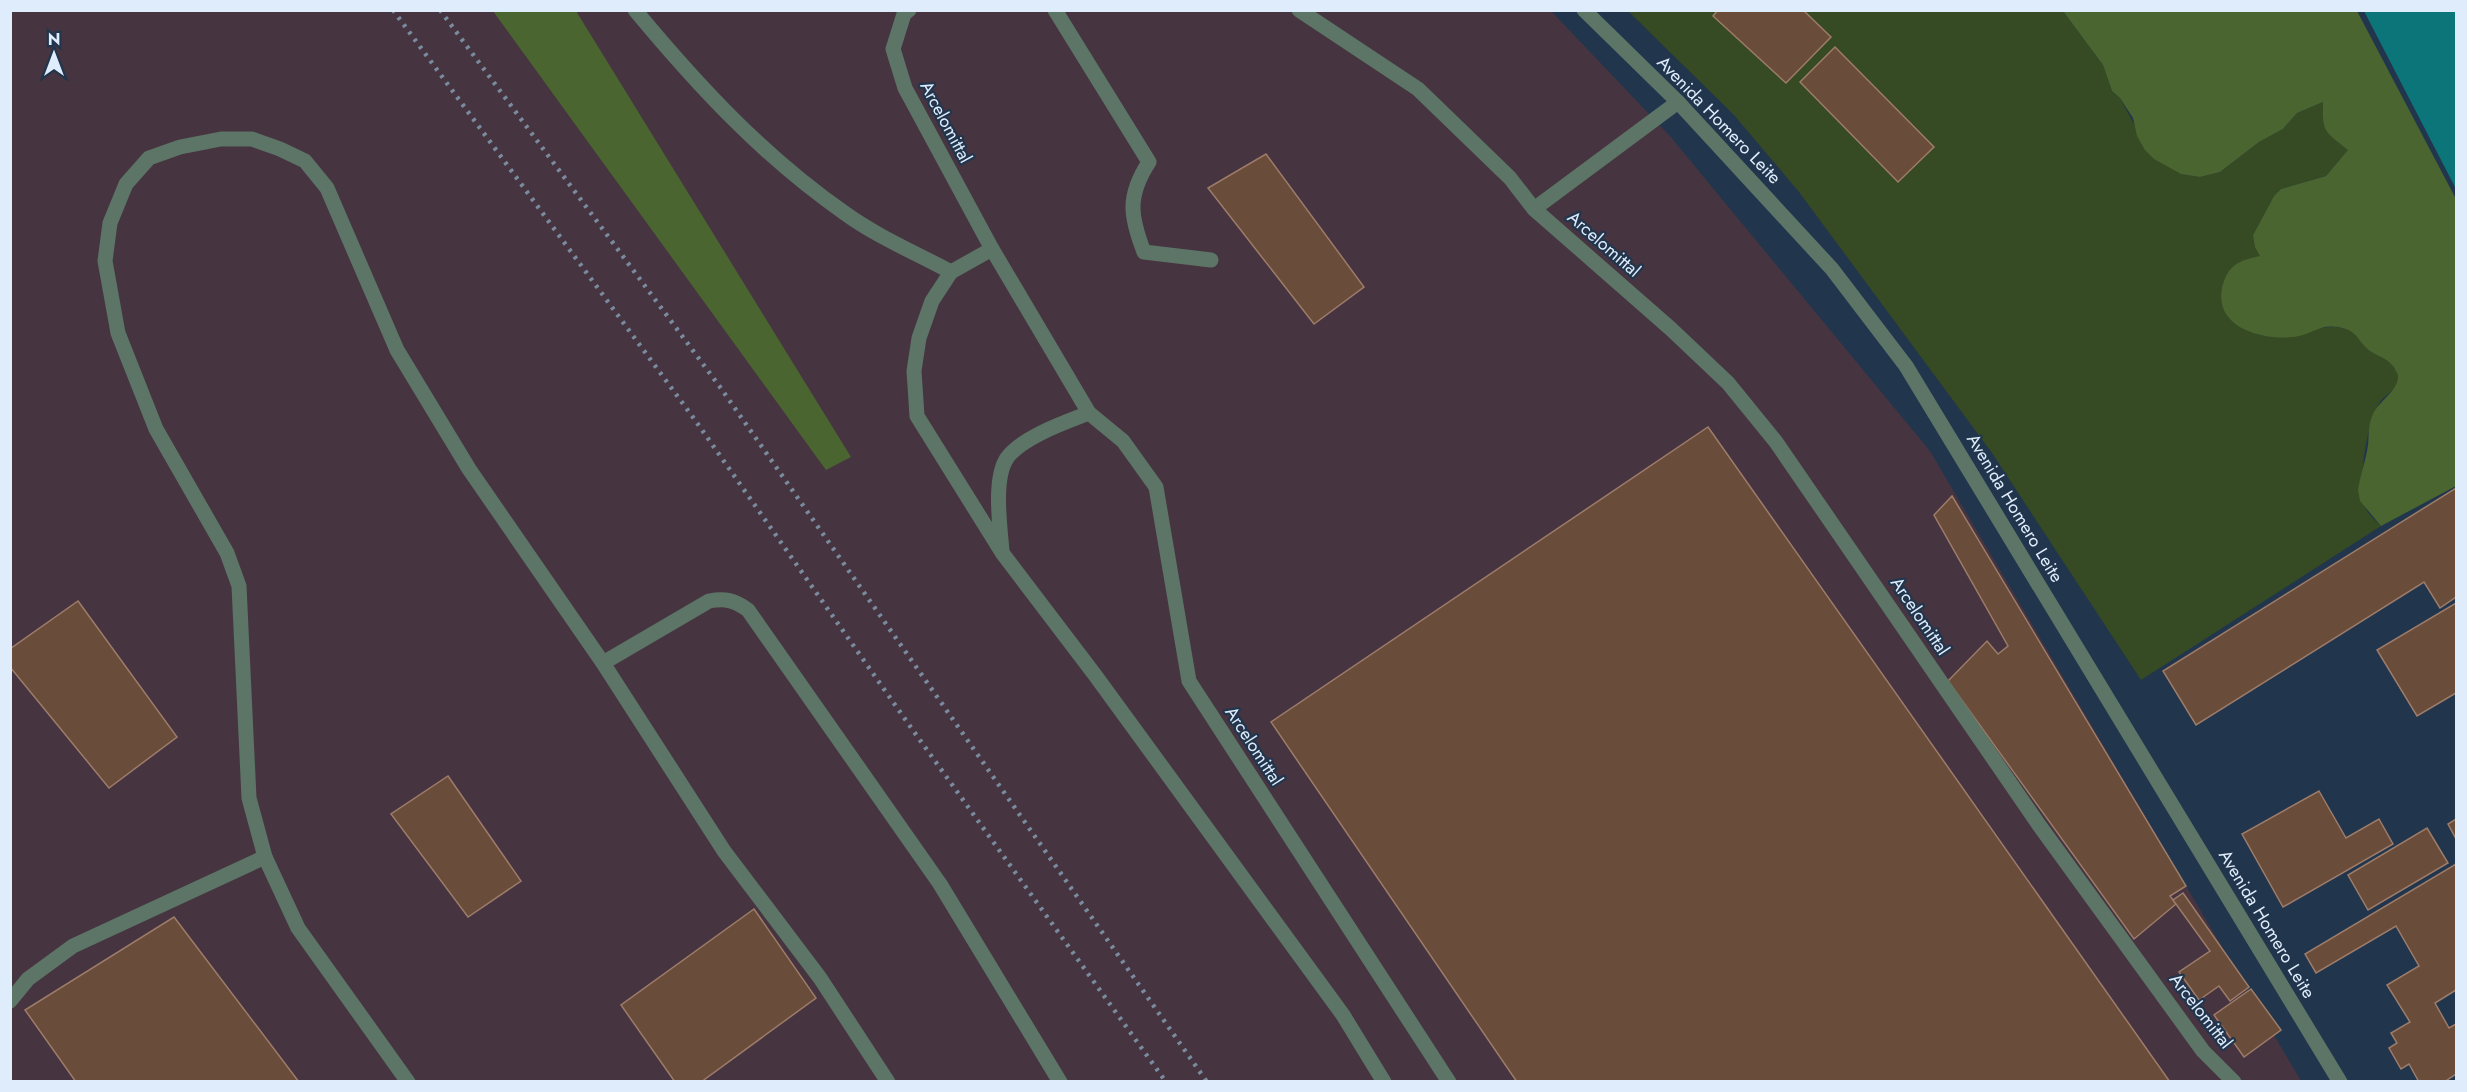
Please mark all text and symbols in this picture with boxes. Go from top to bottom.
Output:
north arrow [24,24,84,84]
text: N [48,28,60,51]
street label: Avenida Homero Leite [1651,50,1787,190]
street label: Arcelomittal [913,76,979,168]
street label: Arcelomittal [1562,205,1646,283]
street label: Avenida Homero Leite [1960,429,2070,587]
street label: Arcelomittal [1884,572,1956,660]
street label: Arcelomittal [1219,701,1289,791]
street label: Avenida Homero Leite [2212,845,2322,1003]
street label: Arcelomittal [2163,968,2239,1054]

